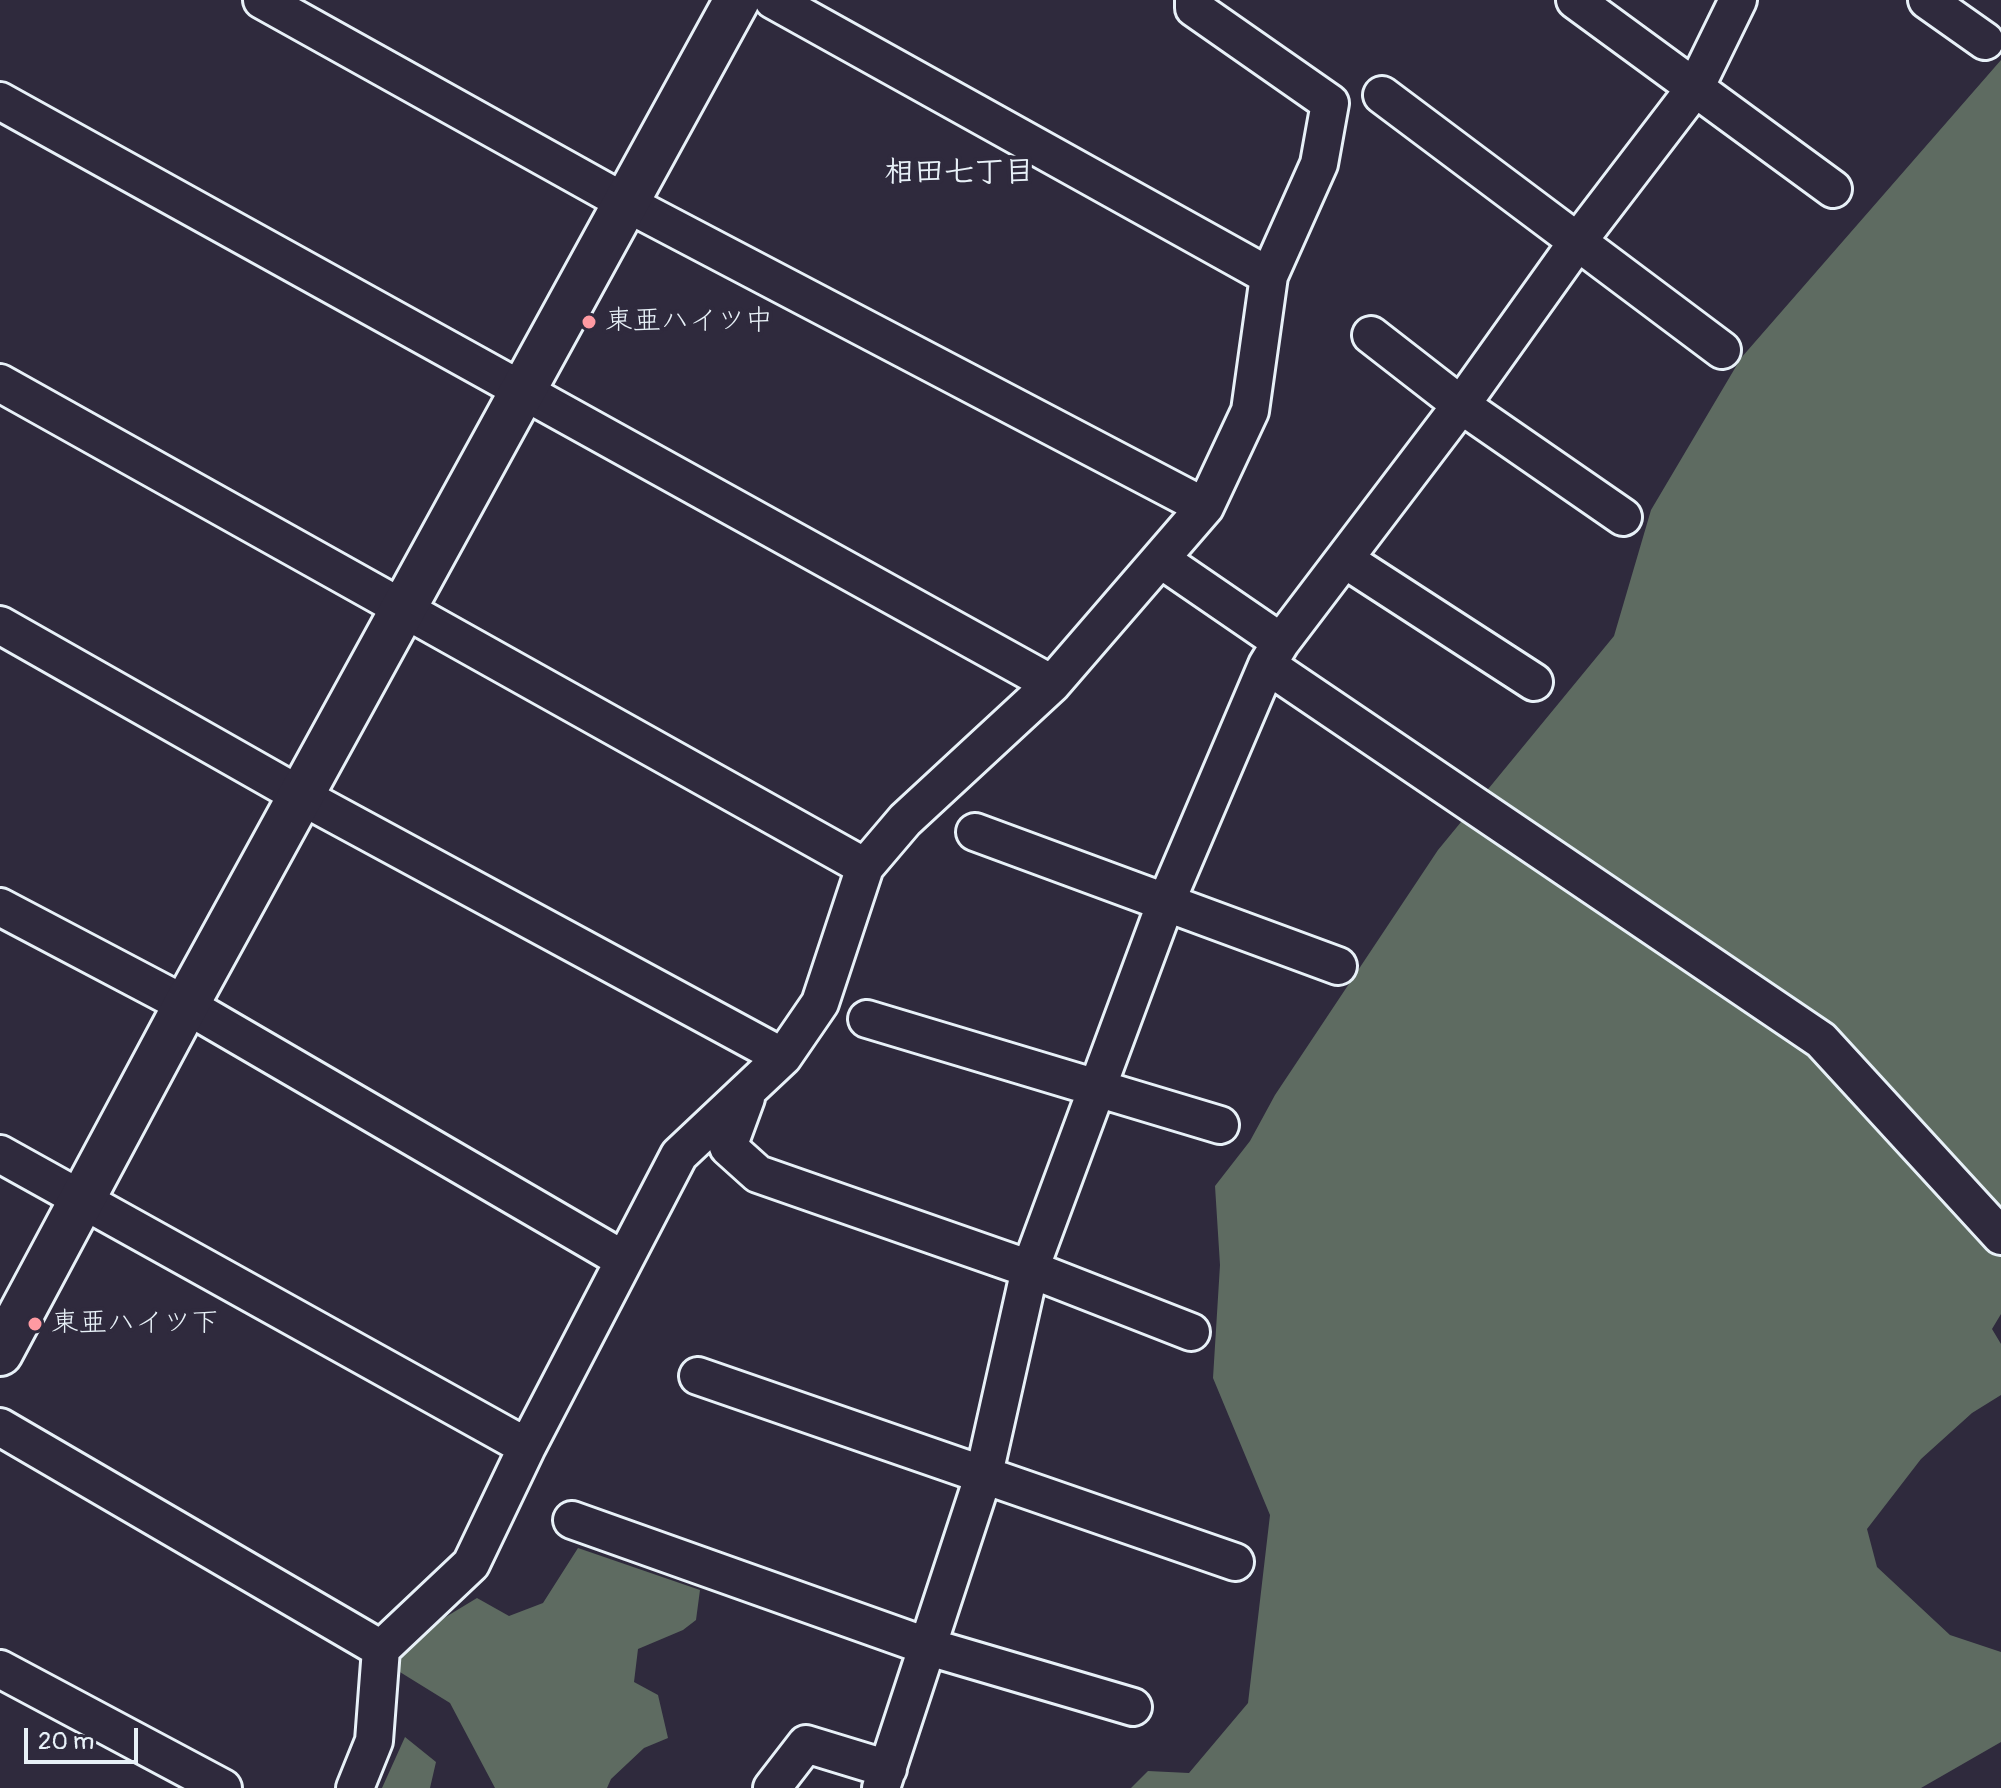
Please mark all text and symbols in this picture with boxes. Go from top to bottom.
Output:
district label: 相田七丁目 [884,155,1034,191]
place label: 東亜ハイツ中 [605,305,773,339]
marker: 東亜ハイツ中 [580,313,598,331]
place label: 東亜ハイツ下 [51,1307,219,1341]
marker: 東亜ハイツ下 [26,1315,44,1333]
scale bar [28,1712,142,1762]
text: 20 m [38,1727,94,1756]

